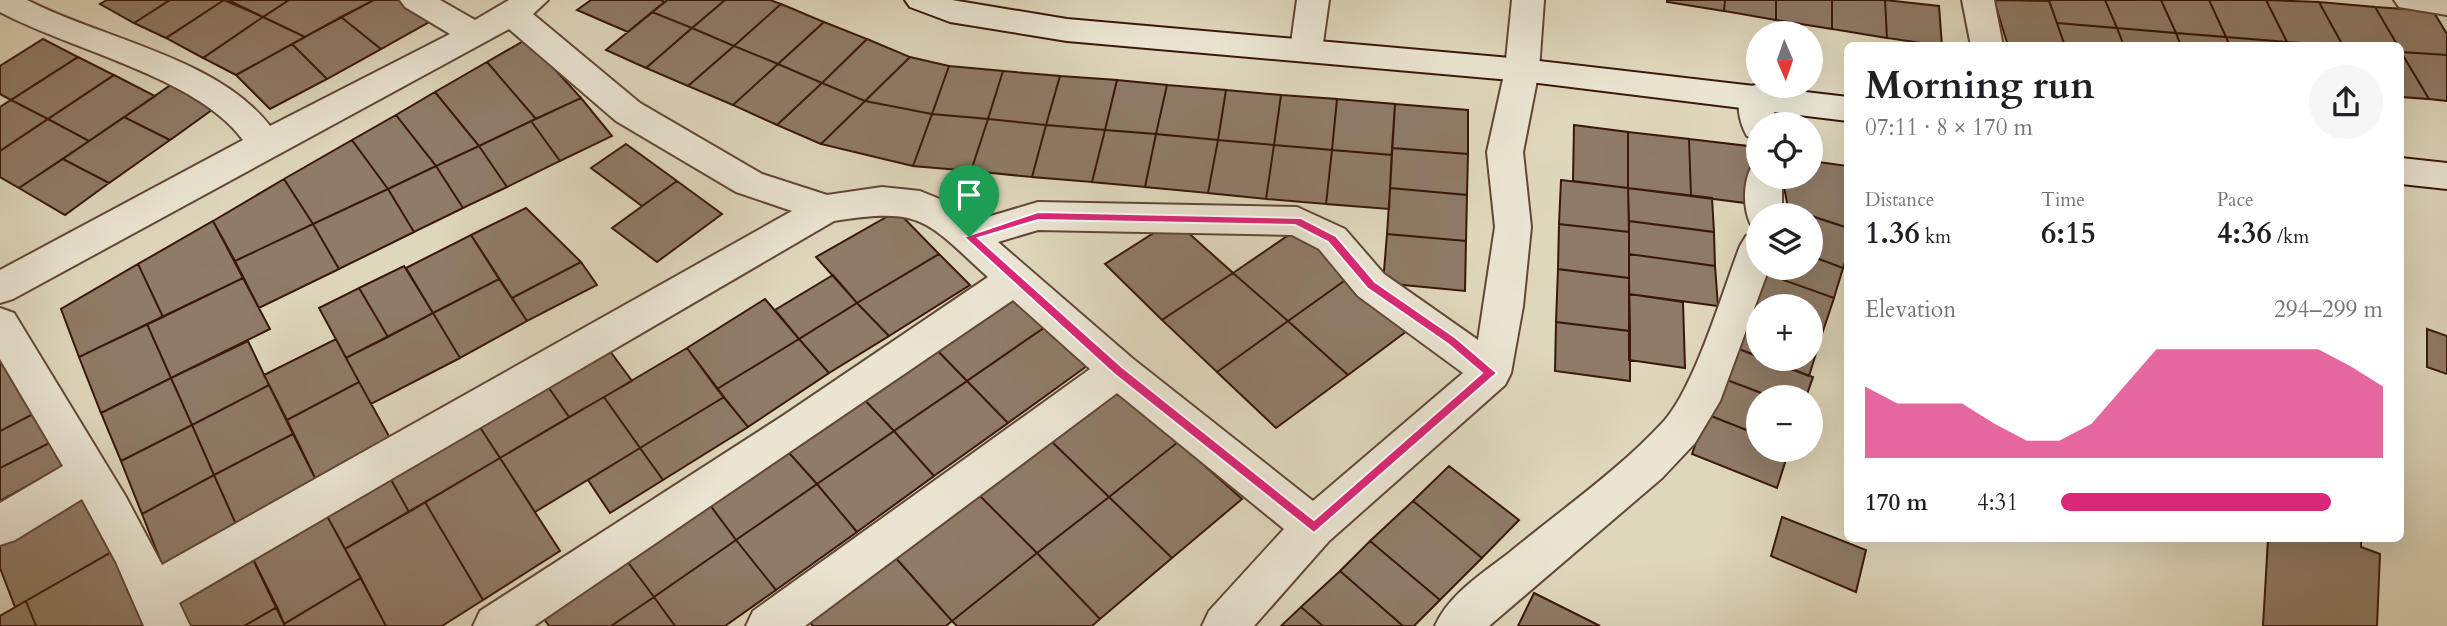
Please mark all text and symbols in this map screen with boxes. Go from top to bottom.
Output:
north arrow [1746,21,1824,98]
map controls [1746,21,1823,462]
text: Morning run [1865,60,2095,112]
button: share [2309,65,2383,139]
button: locate [1746,112,1823,189]
text: 07:11 · 8 × 170 m [1865,112,2033,143]
pin [939,165,999,237]
icon: arrive [950,176,988,214]
text: Distance [1865,187,1934,213]
text: Time [2041,187,2085,213]
text: Pace [2217,187,2254,213]
button: layers [1746,203,1823,280]
text: 1.36 [1865,213,1920,254]
text: 6:15 [2041,213,2096,254]
text: 4:36 [2217,213,2272,254]
text: km [1920,224,1951,250]
text: /km [2272,224,2309,250]
button: + [1746,294,1823,371]
text: Elevation [1865,294,1956,325]
text: 294–299 m [2274,294,2383,325]
button: − [1746,385,1823,462]
text: 170 m [1865,487,1928,518]
text: 4:31 [1977,487,2018,518]

